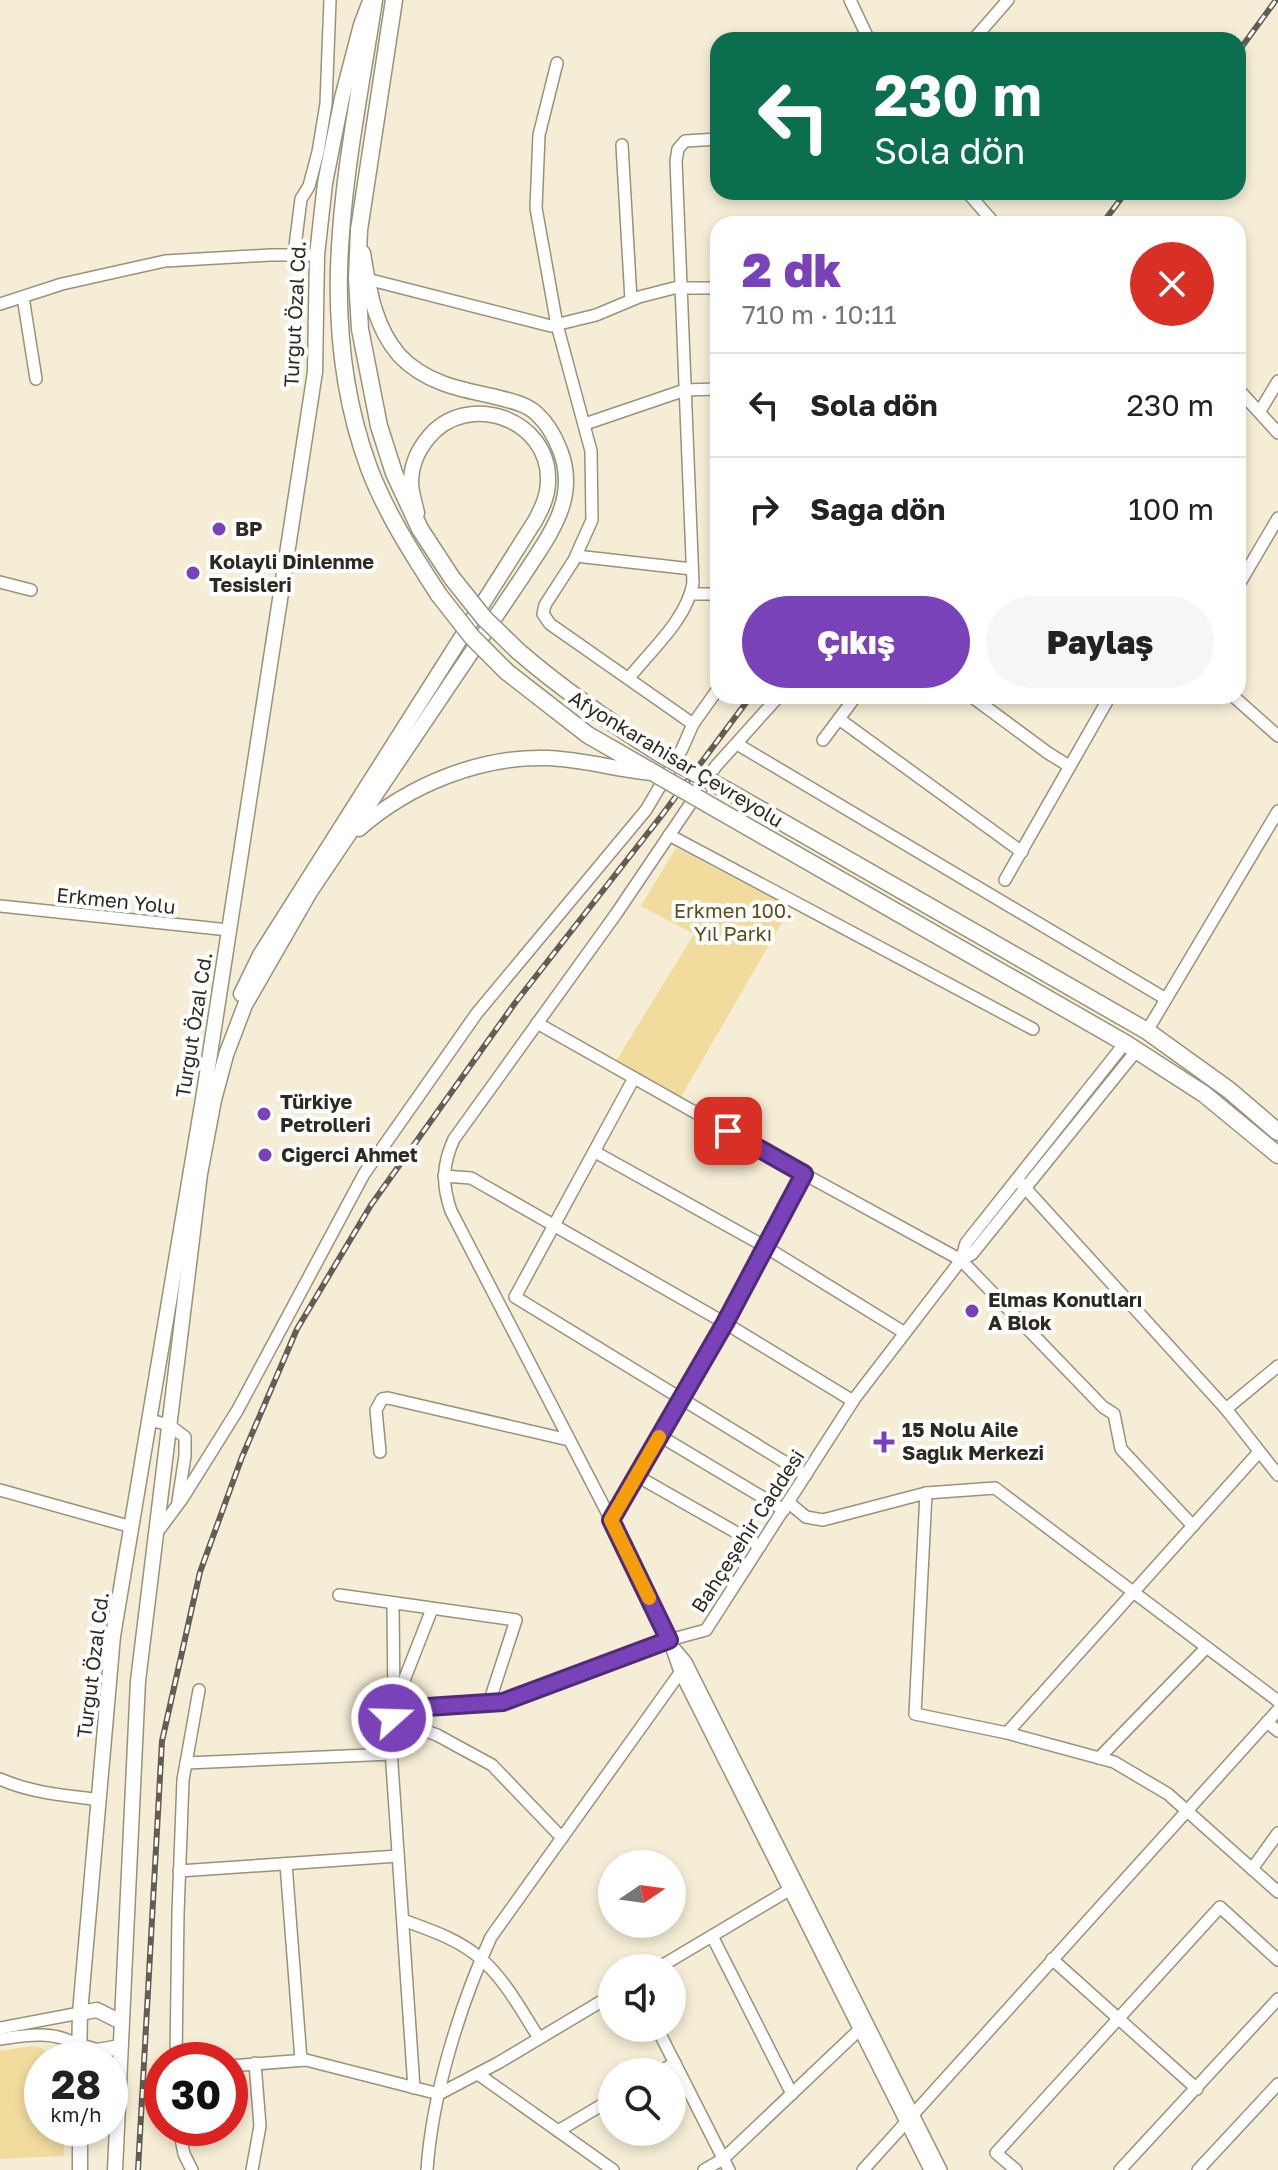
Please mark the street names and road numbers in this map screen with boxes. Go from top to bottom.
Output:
street label: Turgut Özal Cd. [278,240,310,388]
street label: Afyonkarahisar Çevreyolu [565,685,788,832]
street label: Erkmen Yolu [55,882,177,918]
street label: Turgut Özal Cd. [170,950,216,1099]
street label: Bahçeşehir Caddesi [686,1445,809,1616]
street label: Turgut Özal Cd. [71,1590,113,1739]

